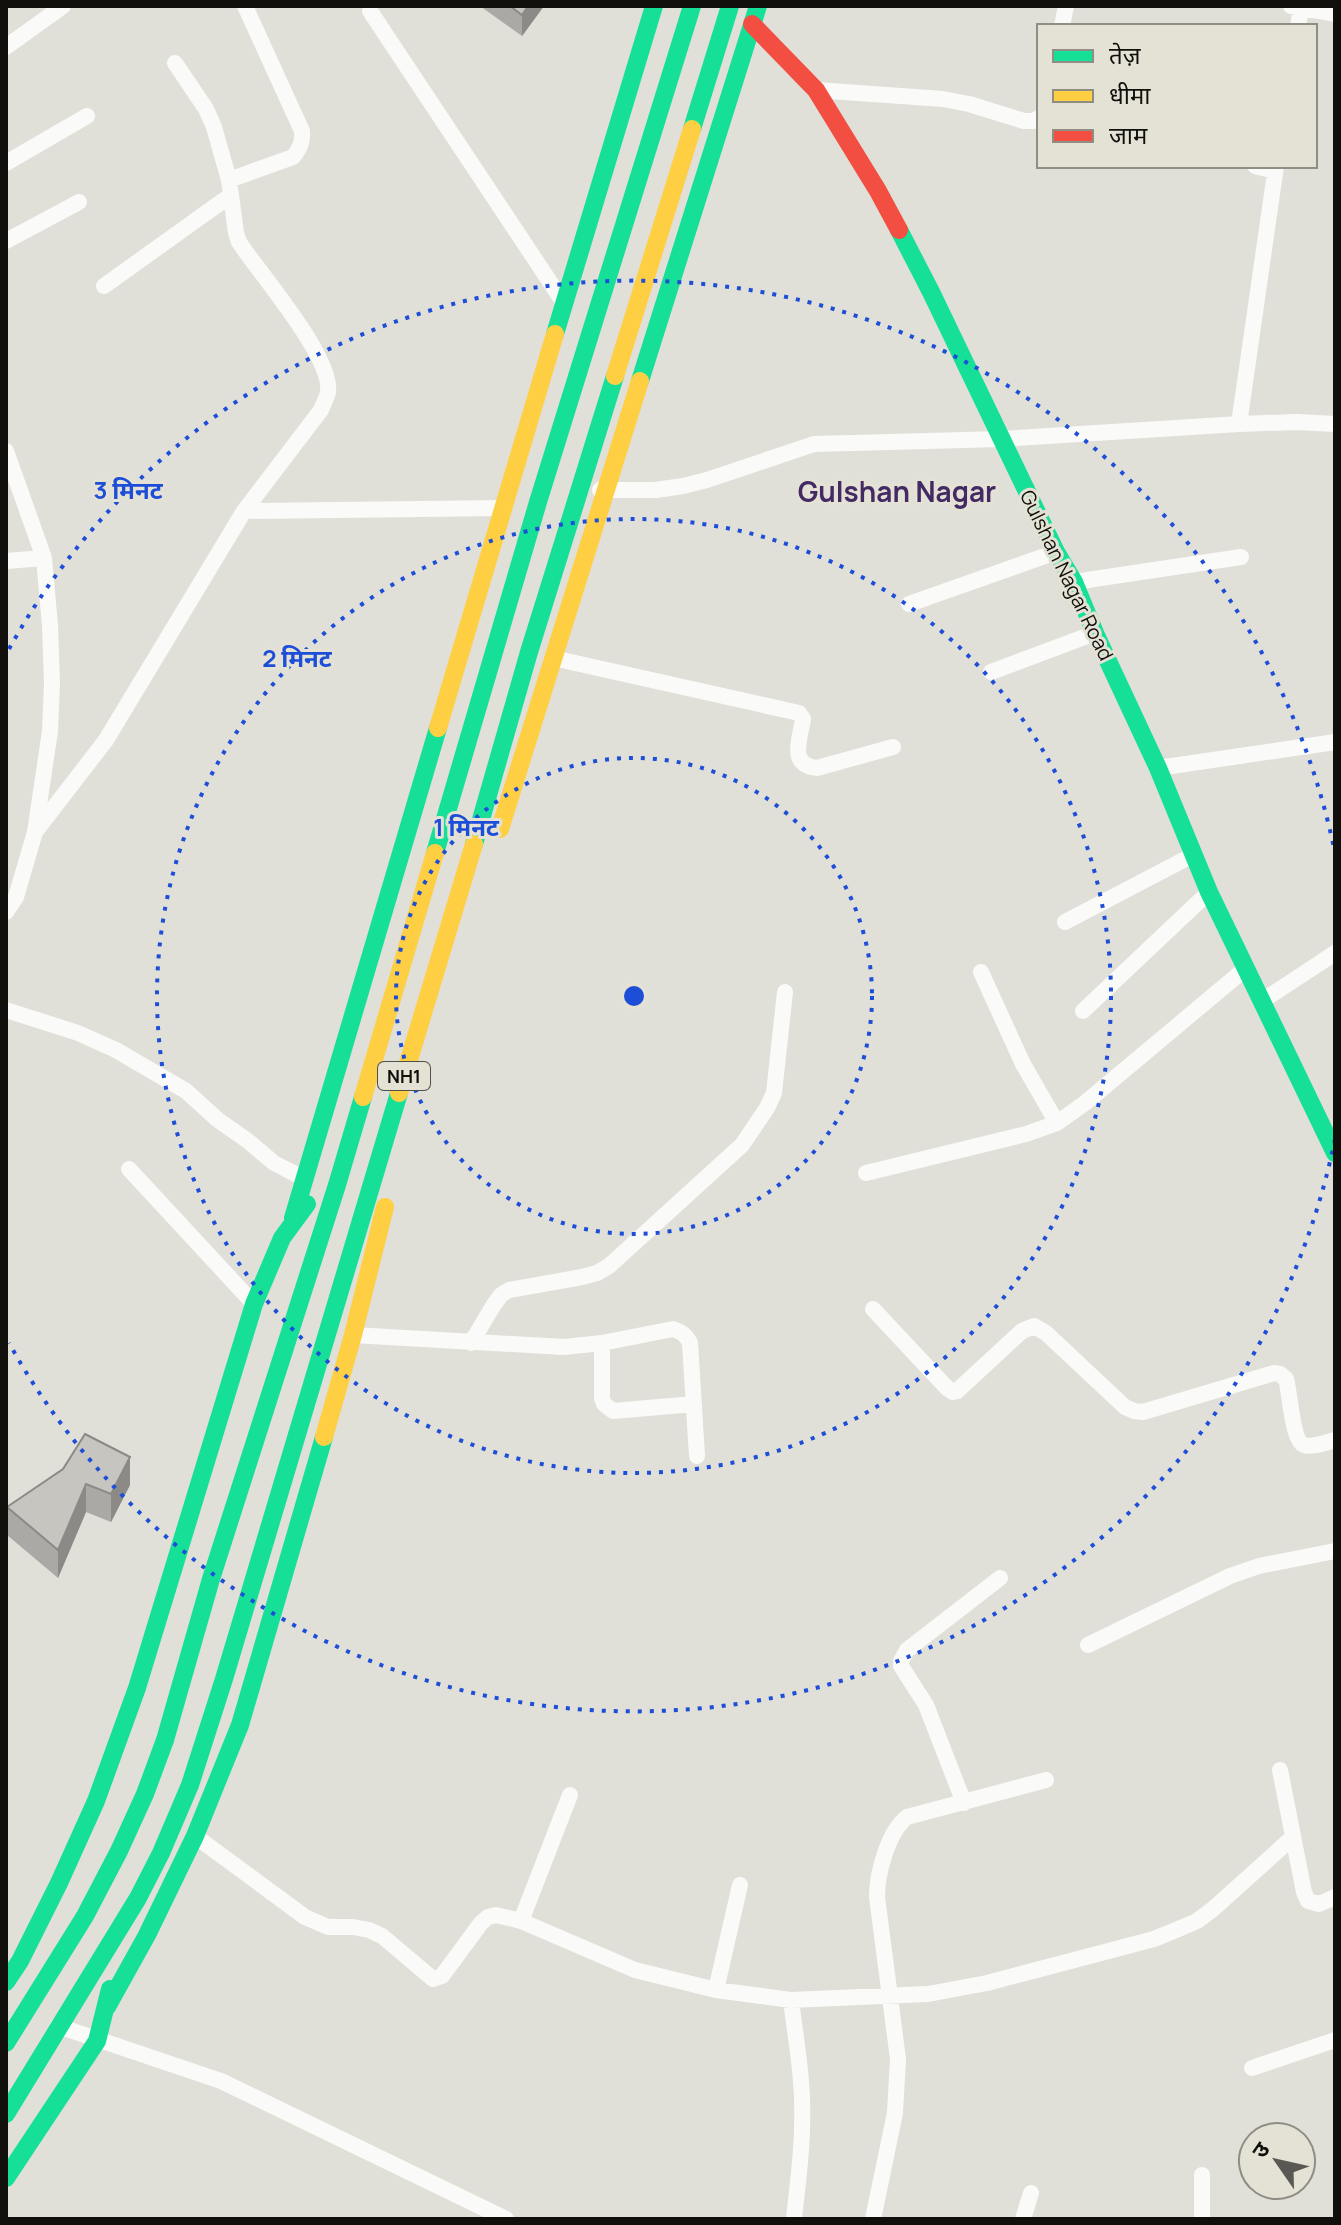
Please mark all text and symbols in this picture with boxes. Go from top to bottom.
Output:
legend [1037,24,1317,168]
text: तेज़ [1109,38,1142,71]
text: धीमा [1109,78,1151,111]
text: जाम [1109,118,1148,151]
district label: Gulshan Nagar [798,472,996,510]
text: 3 मिनट [93,473,164,506]
street label: Gulshan Nagar Road [1014,485,1120,665]
text: 2 मिनट [262,641,333,674]
text: 1 मिनट [433,810,500,843]
centre of rings [620,982,648,1010]
road number: NH1 [378,1062,430,1090]
north arrow [1237,2121,1317,2201]
text: उ [1244,2135,1277,2164]

